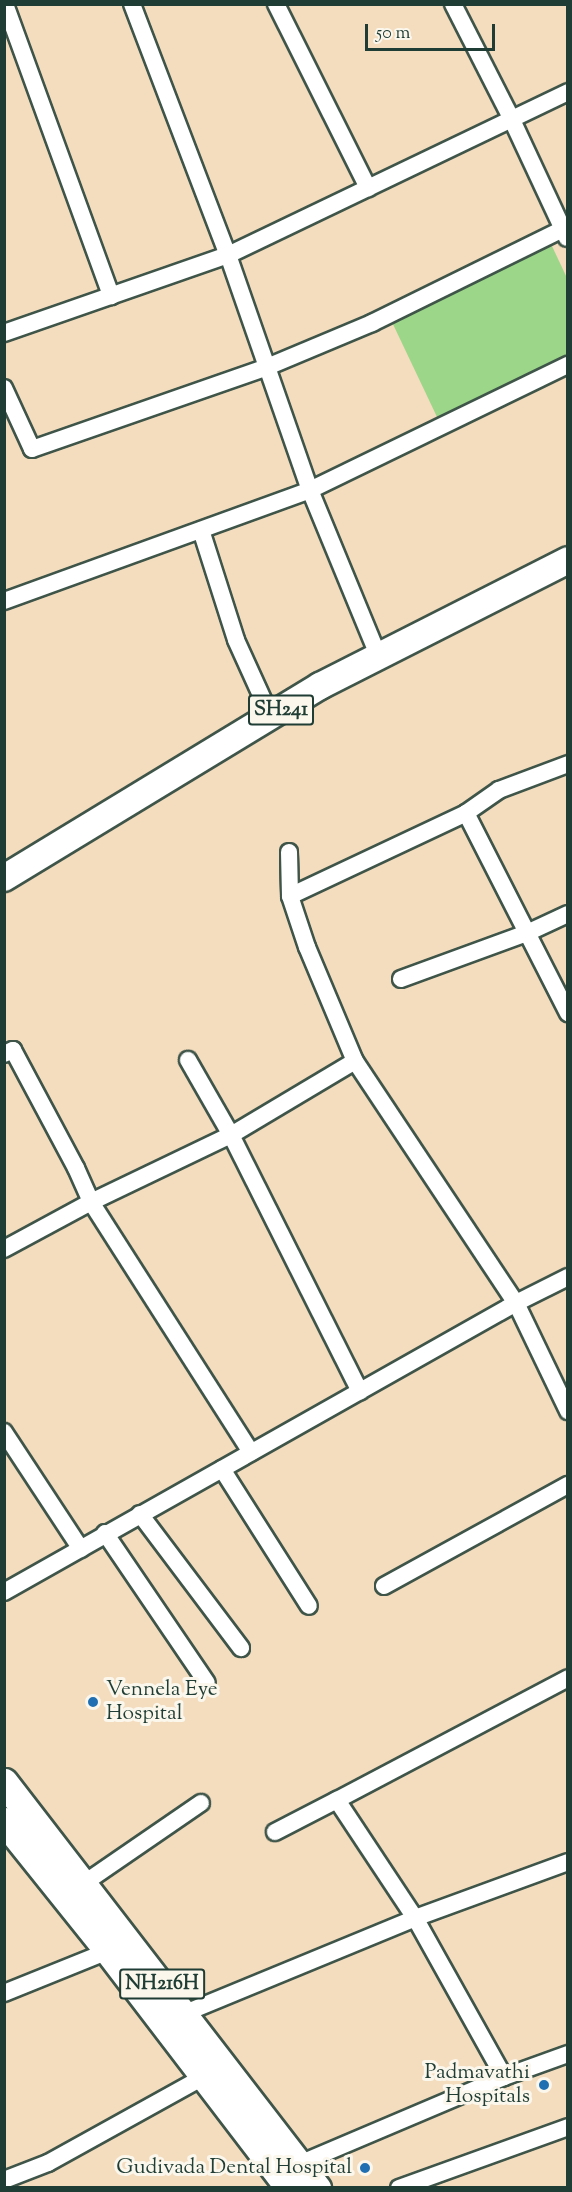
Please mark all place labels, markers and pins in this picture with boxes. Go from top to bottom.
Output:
place label: Vennela Eye Hospital [106,1677,218,1727]
marker: Vennela Eye Hospital [84,1693,102,1711]
place label: Padmavathi Hospitals [425,2060,530,2110]
marker: Padmavathi Hospitals [535,2076,553,2094]
place label: Gudivada Dental Hospital [116,2155,352,2181]
marker: Gudivada Dental Hospital [356,2159,374,2177]

